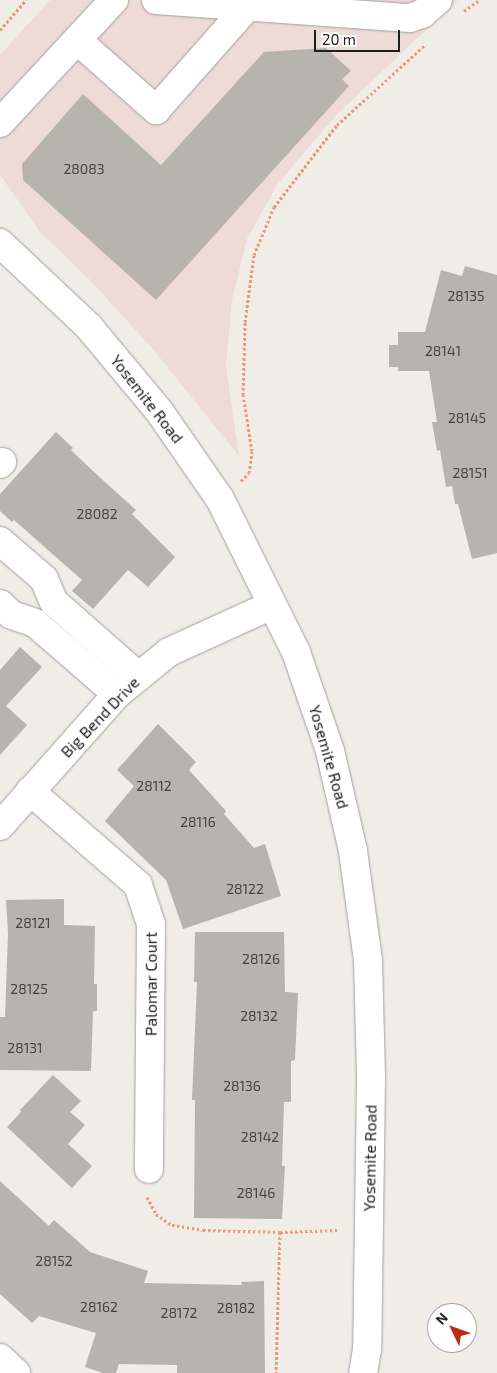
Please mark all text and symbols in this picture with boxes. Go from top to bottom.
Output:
scale bar [317,20,403,52]
text: 20 m [322,30,356,48]
house number: 28083 [63,161,105,177]
house number: 28135 [447,288,485,304]
house number: 28141 [425,343,461,359]
street label: Yosemite Road [107,351,187,447]
house number: 28145 [448,410,486,426]
house number: 28151 [452,465,488,481]
house number: 28082 [76,506,118,522]
street label: Big Bend Drive [57,673,143,761]
street label: Yosemite Road [305,703,353,811]
house number: 28112 [136,778,172,794]
house number: 28116 [180,814,216,830]
house number: 28122 [226,881,264,897]
house number: 28121 [15,915,51,931]
street label: Palomar Court [141,932,161,1036]
house number: 28126 [242,951,280,967]
house number: 28125 [10,981,48,997]
house number: 28132 [240,1008,278,1024]
house number: 28131 [7,1040,43,1056]
house number: 28136 [223,1078,261,1094]
street label: Yosemite Road [359,1104,381,1212]
house number: 28142 [241,1129,279,1145]
house number: 28146 [237,1185,275,1201]
house number: 28152 [35,1253,73,1269]
house number: 28162 [80,1299,118,1315]
house number: 28182 [217,1300,255,1316]
north arrow [427,1303,477,1353]
house number: 28172 [161,1305,197,1321]
text: N [432,1309,451,1328]

